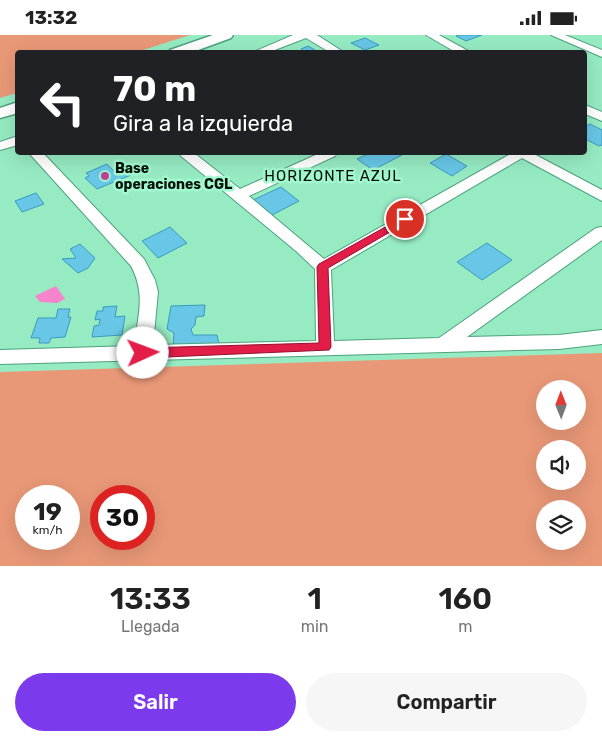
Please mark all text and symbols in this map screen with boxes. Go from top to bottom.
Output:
text: 13:32 [25,6,77,29]
text: 70 m [113,68,196,110]
icon: left [30,70,95,135]
text: Gira a la izquierda [113,110,293,137]
place label: Base operaciones CGL [115,160,233,193]
district label: HORIZONTE AZUL [264,167,402,185]
marker: Base operaciones CGL [99,170,111,182]
pin [384,198,426,240]
icon: arrive [391,205,419,233]
position arrow [116,326,168,378]
north arrow [536,380,586,430]
map controls [536,380,586,550]
button: sound [536,440,586,490]
speed limit sign: 30 [90,485,155,550]
text: 19 [33,497,62,526]
button: layers [536,500,586,550]
text: km/h [33,523,62,537]
text: 13:33 [110,581,191,617]
text: 1 [307,581,322,617]
text: 160 [438,581,492,617]
text: Llegada [121,617,180,636]
text: min [301,617,329,636]
text: m [458,617,472,636]
button: Salir [15,673,296,731]
button: Compartir [306,673,587,731]

